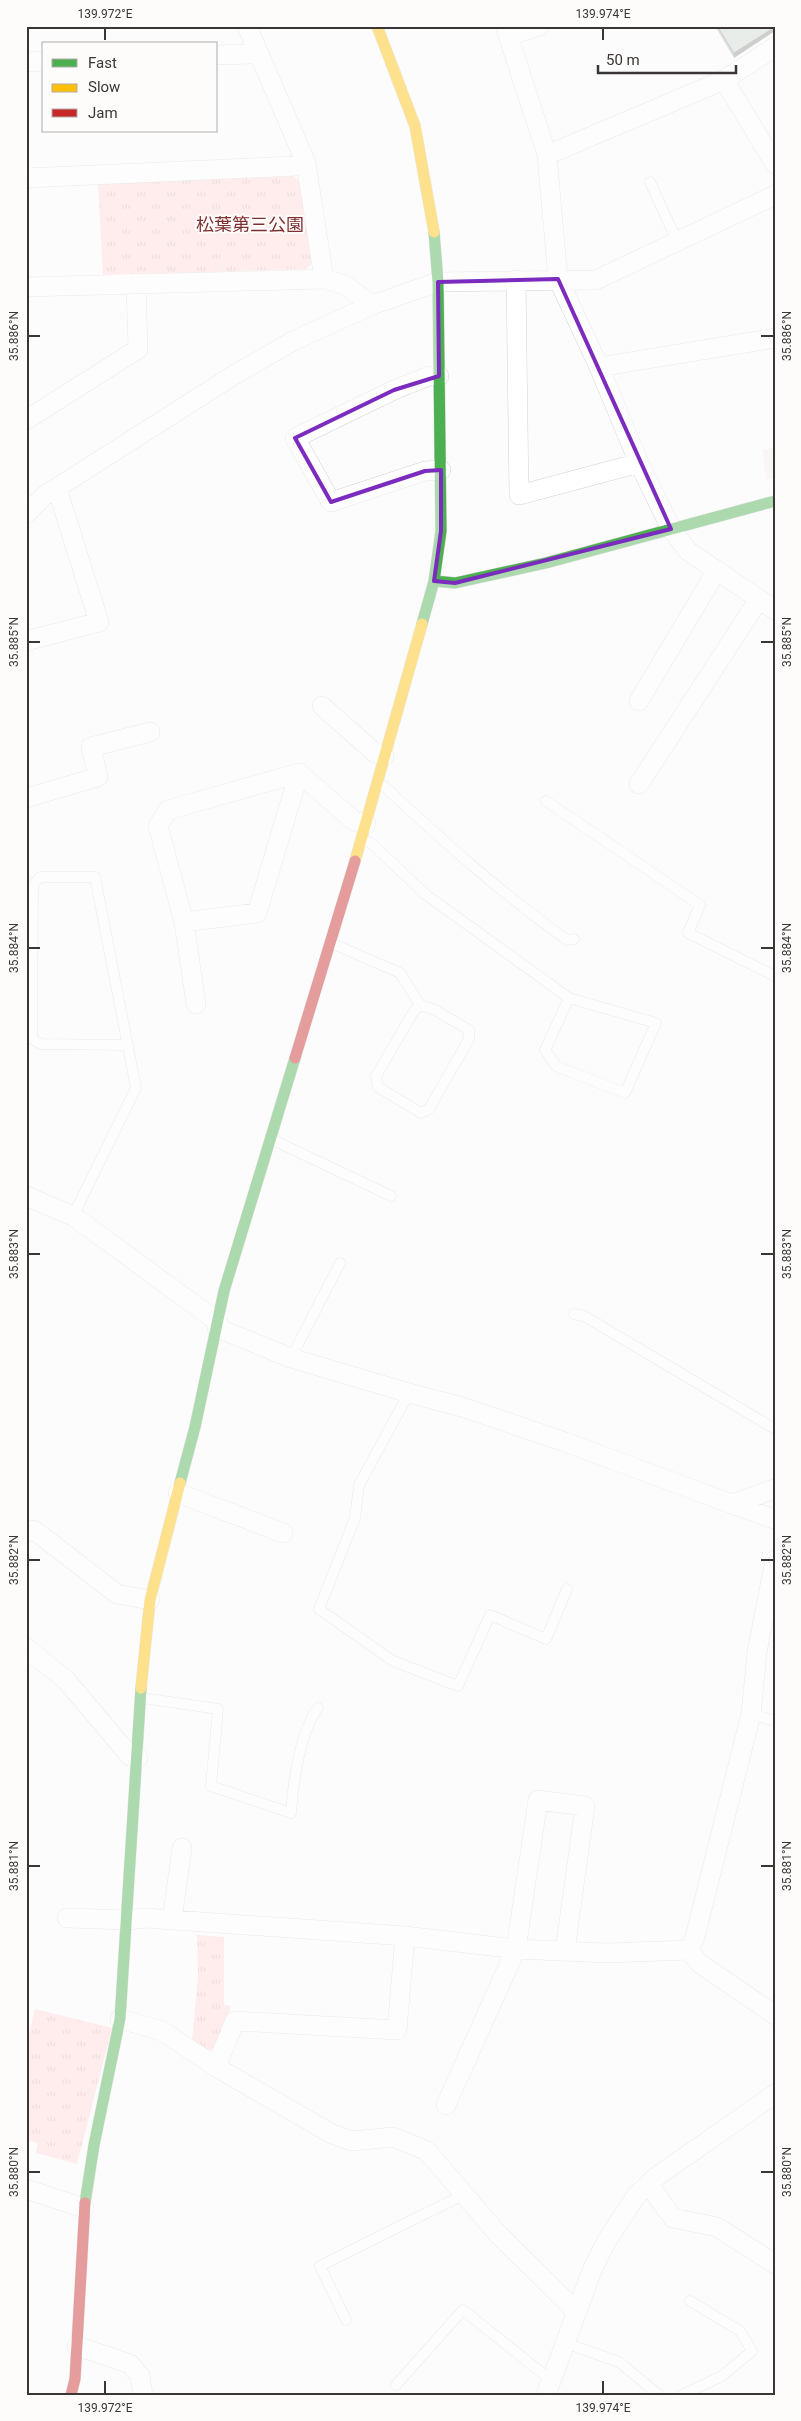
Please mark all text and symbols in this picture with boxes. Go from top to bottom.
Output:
text: 139.972°E [78,7,133,21]
text: 139.974°E [576,7,631,21]
legend [42,42,218,132]
scale bar [598,42,736,74]
text: 50 m [606,51,640,69]
text: Fast [88,54,117,72]
text: Slow [88,78,120,96]
text: Jam [88,104,118,122]
park label: 松葉第三公園 [196,214,304,235]
text: 35.886°N [7,311,21,361]
text: 35.886°N [780,311,794,361]
text: 35.885°N [7,617,21,667]
text: 35.885°N [780,617,794,667]
text: 35.884°N [7,923,21,973]
text: 35.884°N [780,923,794,973]
text: 35.883°N [7,1229,21,1279]
text: 35.883°N [780,1229,794,1279]
text: 35.882°N [7,1535,21,1585]
text: 35.882°N [780,1535,794,1585]
text: 35.881°N [7,1841,21,1891]
text: 35.881°N [780,1841,794,1891]
text: 35.880°N [7,2147,21,2197]
text: 35.880°N [780,2147,794,2197]
text: 139.972°E [78,2401,133,2415]
text: 139.974°E [576,2401,631,2415]

